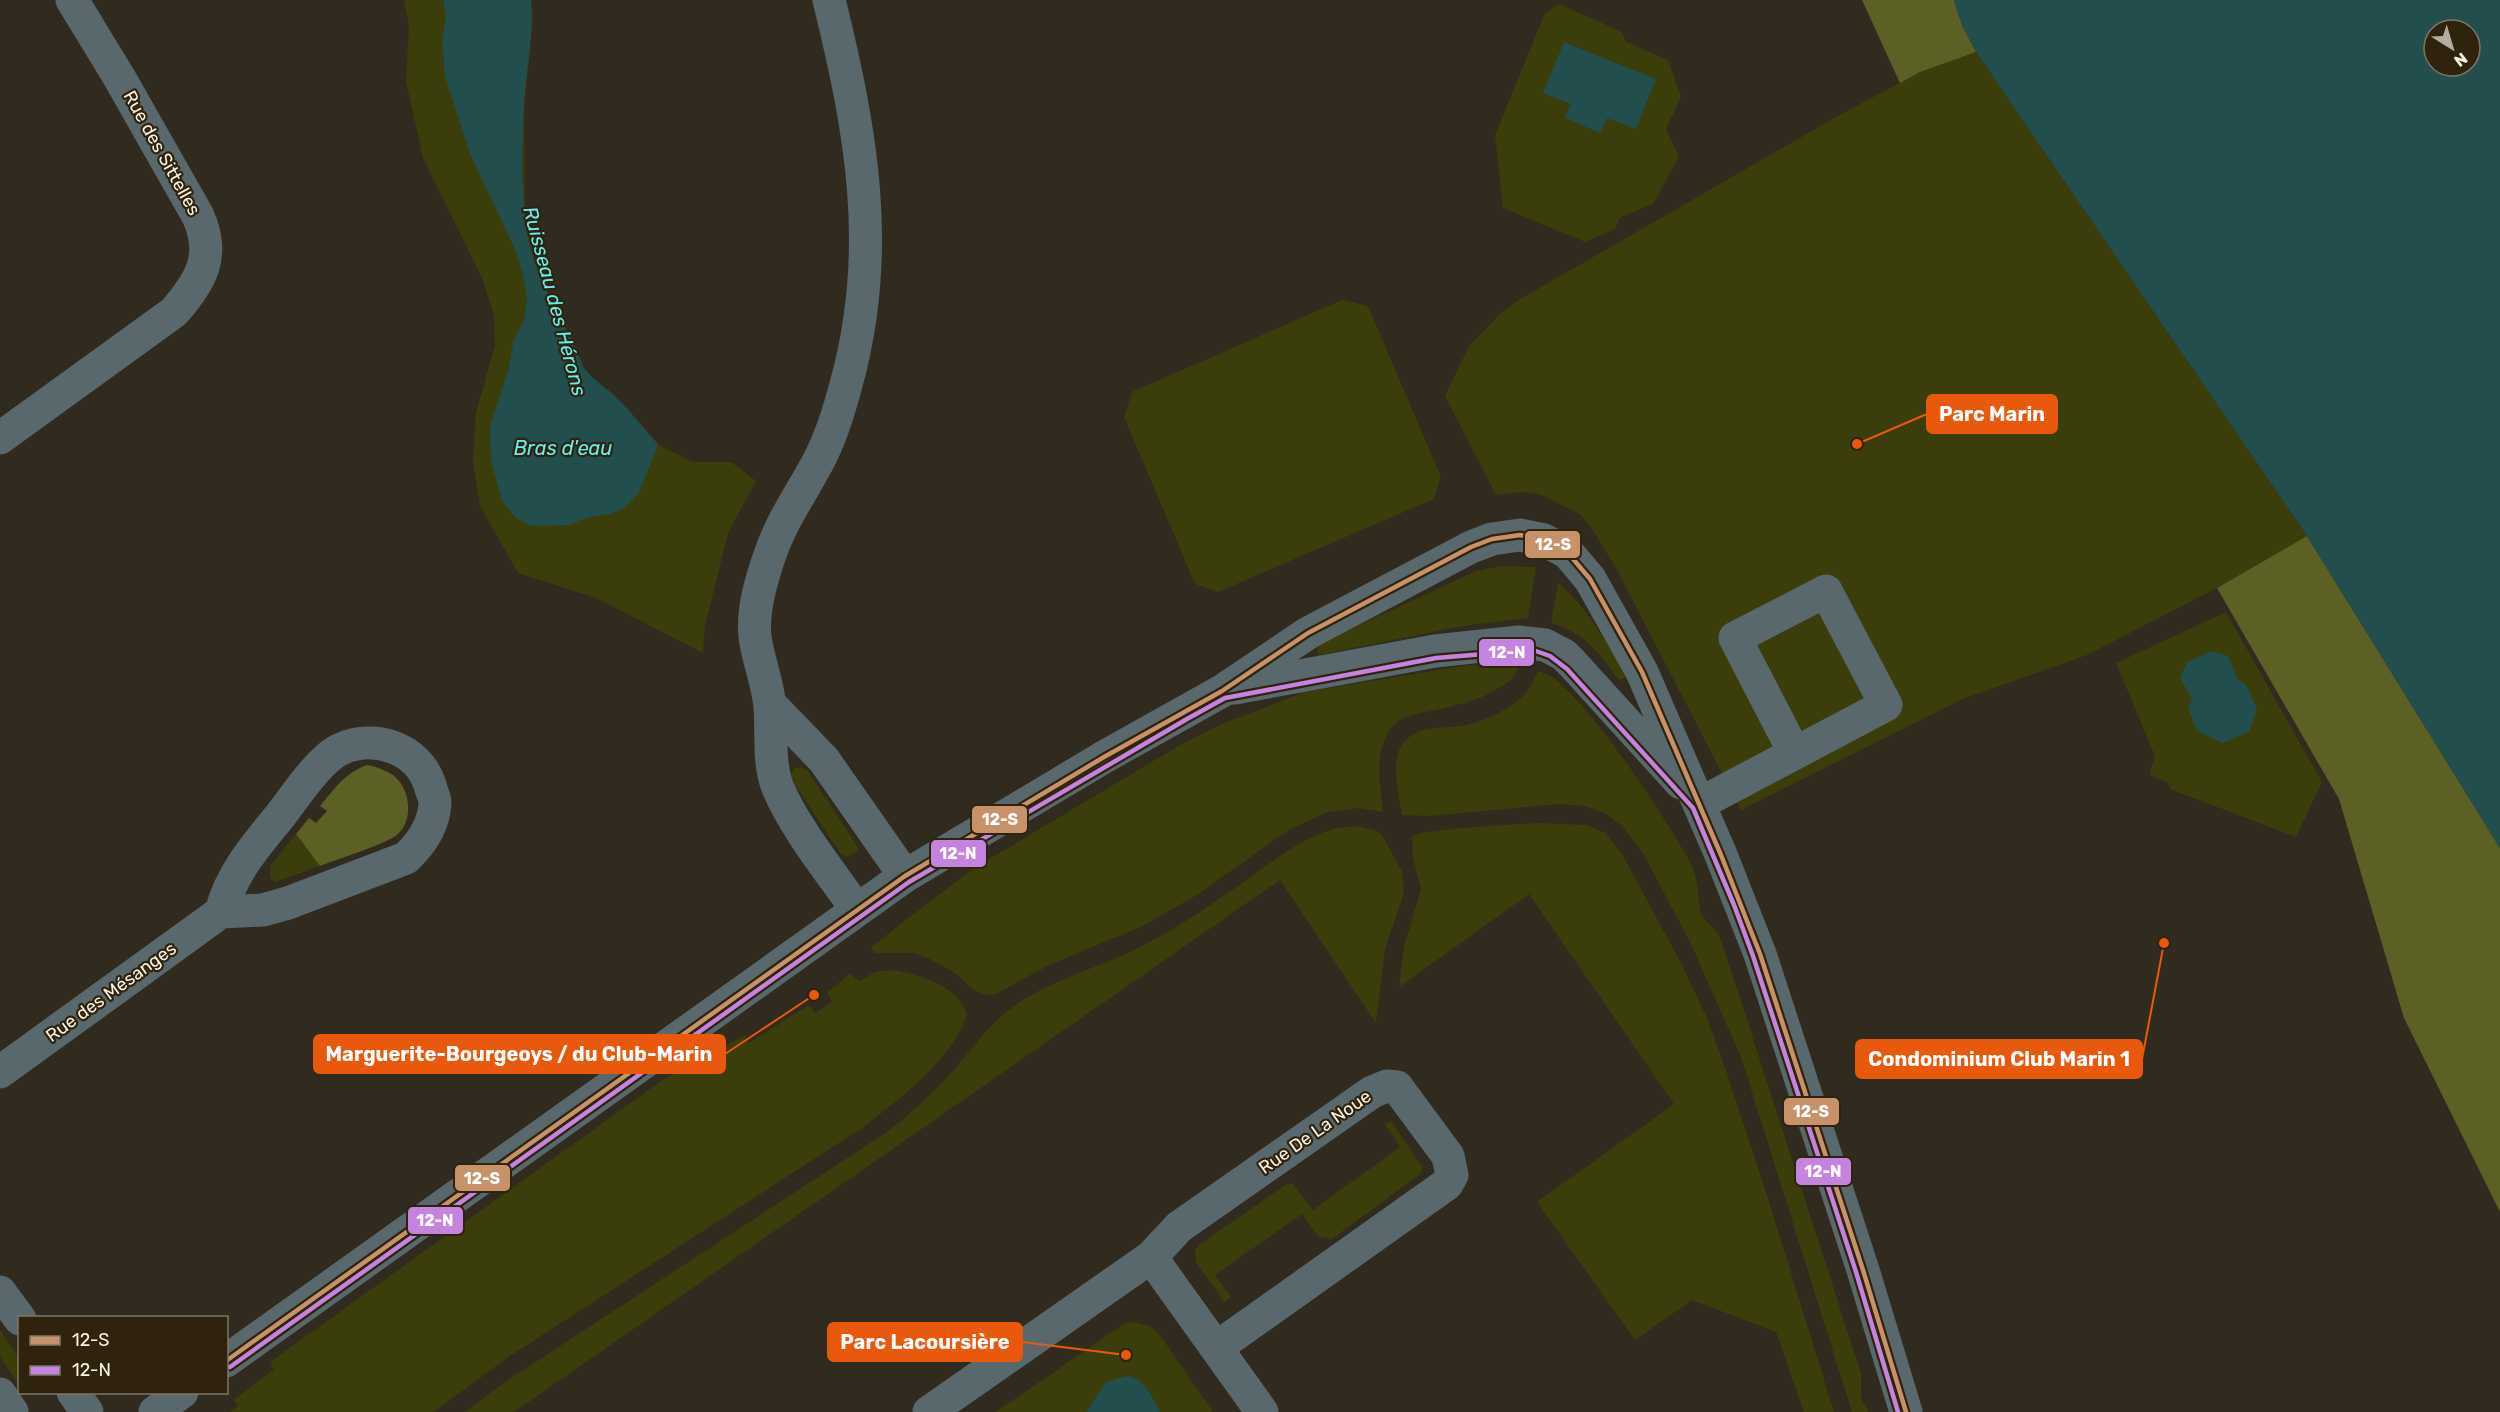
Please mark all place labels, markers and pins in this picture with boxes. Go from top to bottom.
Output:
callout: Parc Marin [1927,395,2057,433]
callout: Marguerite-Bourgeoys / du Club-Marin [314,1035,725,1073]
callout: Condominium Club Marin 1 [1856,1040,2142,1078]
callout: Parc Lacoursière [828,1323,1022,1361]

